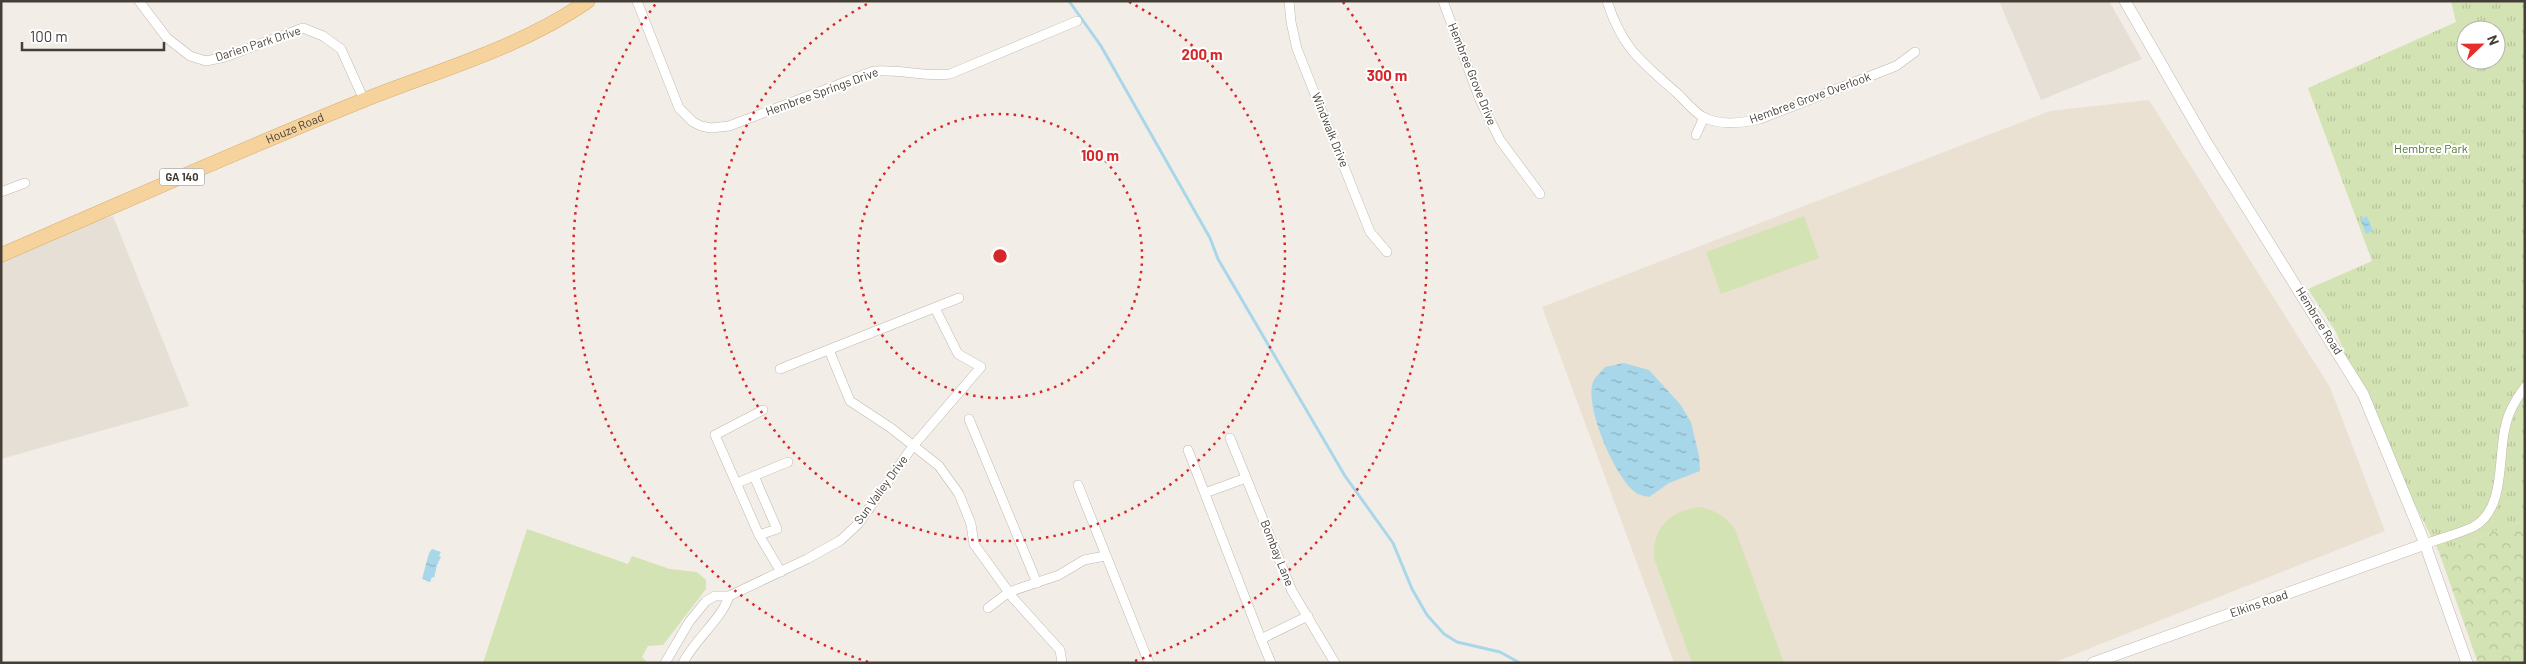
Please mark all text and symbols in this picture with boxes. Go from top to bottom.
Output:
scale bar [22,20,165,52]
street label: Hembree Grove Drive [1446,20,1500,127]
north arrow [2456,20,2506,70]
street label: Darien Park Drive [213,23,302,63]
text: 100 m [30,27,68,45]
text: N [2484,32,2503,47]
text: 200 m [1181,45,1223,63]
street label: Hembree Springs Drive [763,64,880,118]
text: 300 m [1367,66,1407,84]
street label: Hembree Grove Overlook [1747,69,1872,126]
street label: Windwalk Drive [1310,90,1352,169]
street label: Houze Road [263,109,326,146]
park label: Hembree Park [2394,141,2468,155]
text: 100 m [1081,146,1119,164]
road number: GA 140 [160,168,204,186]
centre of rings [991,247,1009,265]
street label: Hembree Road [2294,284,2346,357]
street label: Sun Valley Drive [851,452,910,526]
street label: Bombay Lane [1258,517,1298,588]
street label: Elkins Road [2228,587,2289,619]

